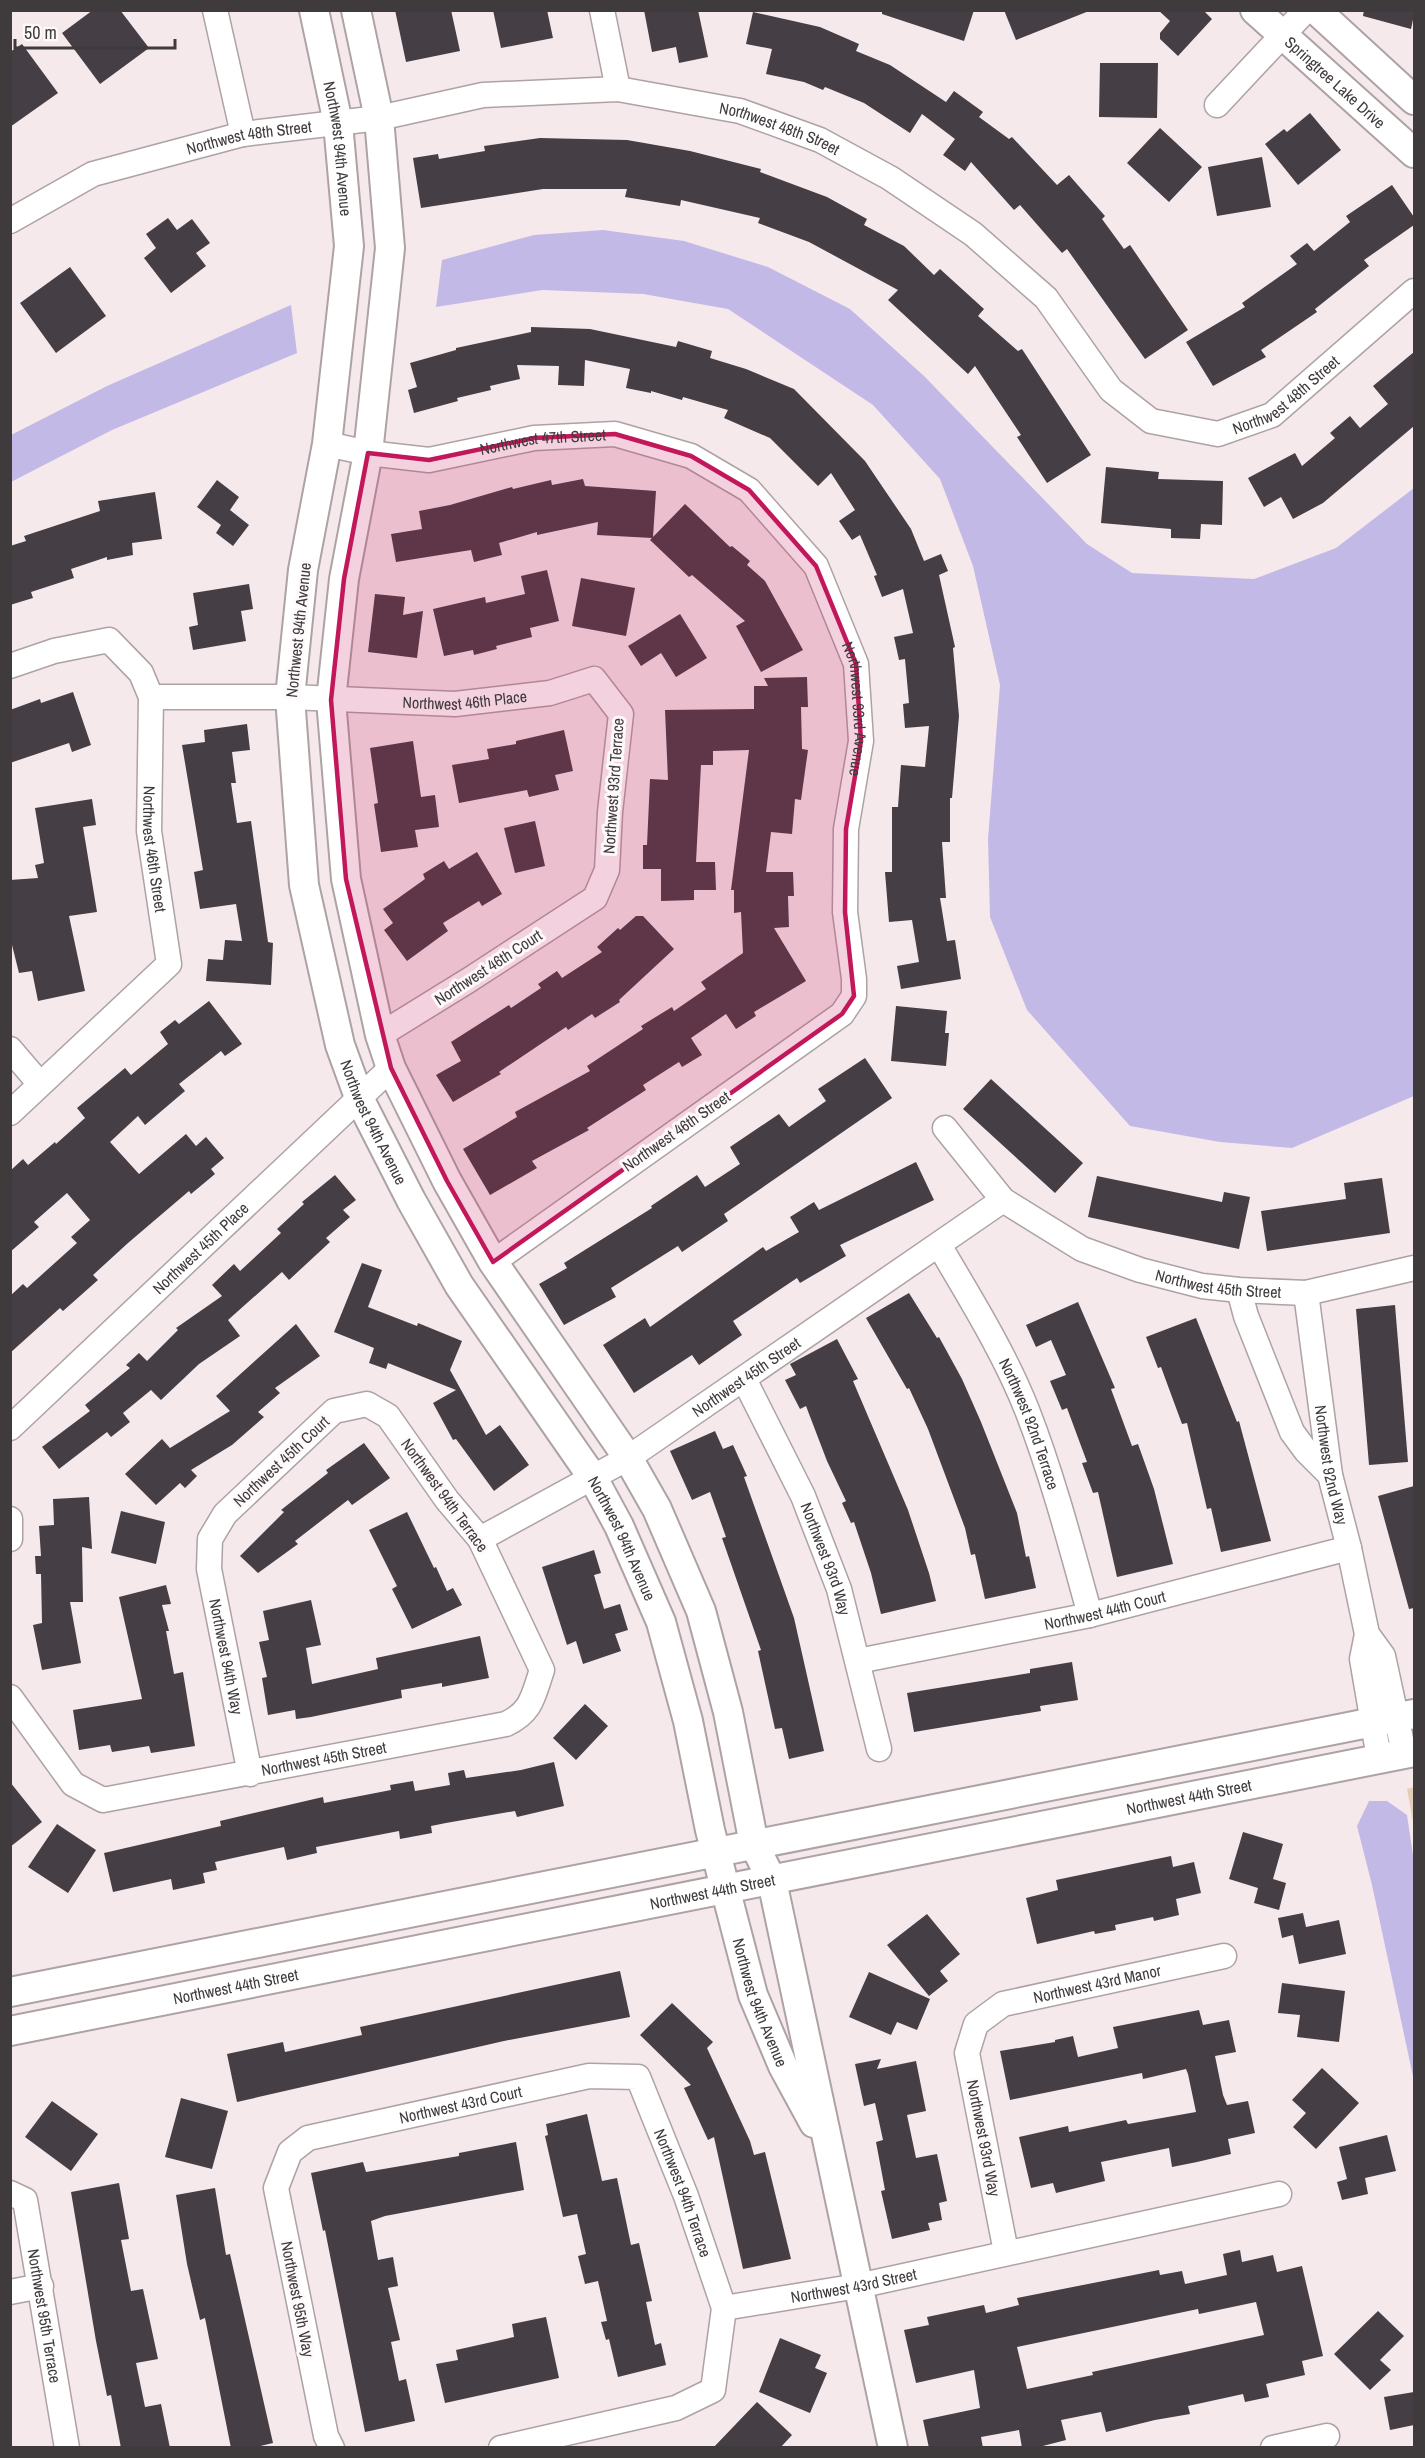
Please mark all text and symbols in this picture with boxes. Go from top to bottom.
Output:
scale bar [15,12,176,50]
text: 50 m [24,20,57,45]
street label: Springtree Lake Drive [1280,31,1390,133]
street label: Northwest 94th Avenue [318,79,357,217]
street label: Northwest 48th Street [718,97,844,160]
street label: Northwest 48th Street [184,115,313,160]
street label: Northwest 48th Street [1229,350,1344,439]
street label: Northwest 47th Street [478,423,607,460]
street label: Northwest 94th Avenue [280,561,316,699]
street label: Northwest 93rd Avenue [837,638,872,778]
street label: Northwest 46th Place [402,685,528,715]
street label: Northwest 93rd Terrace [597,717,629,855]
street label: Northwest 46th Street [138,786,172,914]
street label: Northwest 46th Court [430,924,546,1010]
street label: Northwest 94th Avenue [335,1057,412,1188]
street label: Northwest 46th Street [618,1085,735,1176]
street label: Northwest 45th Place [148,1197,253,1299]
street label: Northwest 45th Street [1153,1263,1282,1303]
street label: Northwest 45th Street [687,1332,805,1422]
street label: Northwest 92nd Terrace [994,1354,1065,1492]
street label: Northwest 92nd Way [1310,1404,1354,1528]
street label: Northwest 45th Court [228,1410,334,1511]
street label: Northwest 94th Terrace [396,1434,494,1556]
street label: Northwest 94th Avenue [583,1472,661,1604]
street label: Northwest 93rd Way [796,1499,856,1618]
street label: Northwest 44th Court [1042,1585,1168,1635]
street label: Northwest 94th Way [204,1597,249,1717]
street label: Northwest 45th Street [259,1736,388,1781]
street label: Northwest 44th Street [1125,1773,1254,1820]
street label: Northwest 44th Street [648,1868,777,1915]
street label: Northwest 94th Avenue [728,1936,793,2070]
street label: Northwest 43rd Manor [1031,1959,1163,2008]
street label: Northwest 44th Street [171,1963,300,2009]
street label: Northwest 93rd Way [962,2078,1006,2199]
street label: Northwest 43rd Court [397,2080,524,2129]
street label: Northwest 94th Terrace [649,2125,717,2260]
street label: Northwest 95th Way [276,2239,320,2359]
street label: Northwest 95th Terrace [22,2247,67,2384]
street label: Northwest 43rd Street [789,2262,919,2308]

